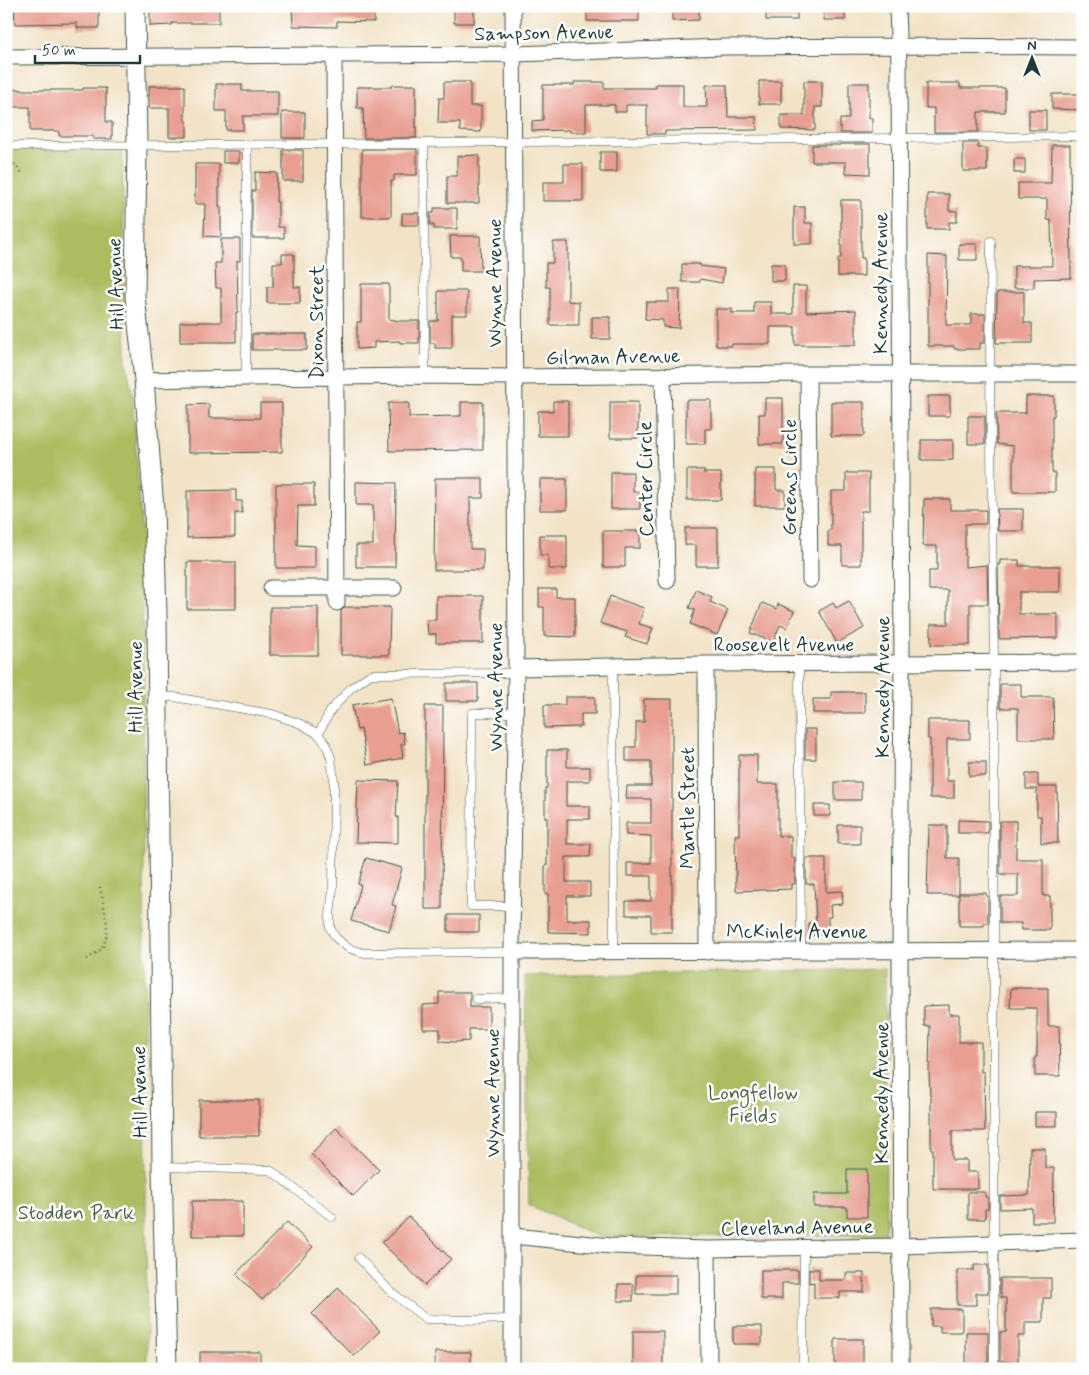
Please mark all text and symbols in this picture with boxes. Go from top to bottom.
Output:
street label: Sampson Avenue [474,19,614,48]
scale bar [35,32,140,64]
north arrow [1006,32,1056,82]
text: N [1027,37,1037,55]
text: 50 m [42,41,76,61]
street label: Kennedy Avenue [868,212,895,354]
street label: Wynne Avenue [482,219,509,347]
street label: Hill Avenue [101,237,132,330]
street label: Dixon Street [304,264,331,379]
street label: Gilman Avenue [546,343,680,372]
street label: Greens Circle [777,419,804,535]
street label: Center Circle [632,421,661,537]
street label: Kennedy Avenue [870,616,897,758]
street label: Wynne Avenue [483,623,510,751]
street label: Roosevelt Avenue [714,632,854,659]
street label: Hill Avenue [123,641,150,733]
street label: Mantle Street [675,747,702,869]
street label: McKinley Avenue [726,919,868,946]
street label: Kennedy Avenue [869,1022,896,1164]
street label: Wynne Avenue [480,1029,507,1157]
street label: Hill Avenue [126,1046,155,1138]
park label: Longfellow Fields [708,1080,798,1130]
park label: Stodden Park [18,1200,134,1227]
street label: Cleveland Avenue [720,1214,874,1243]

